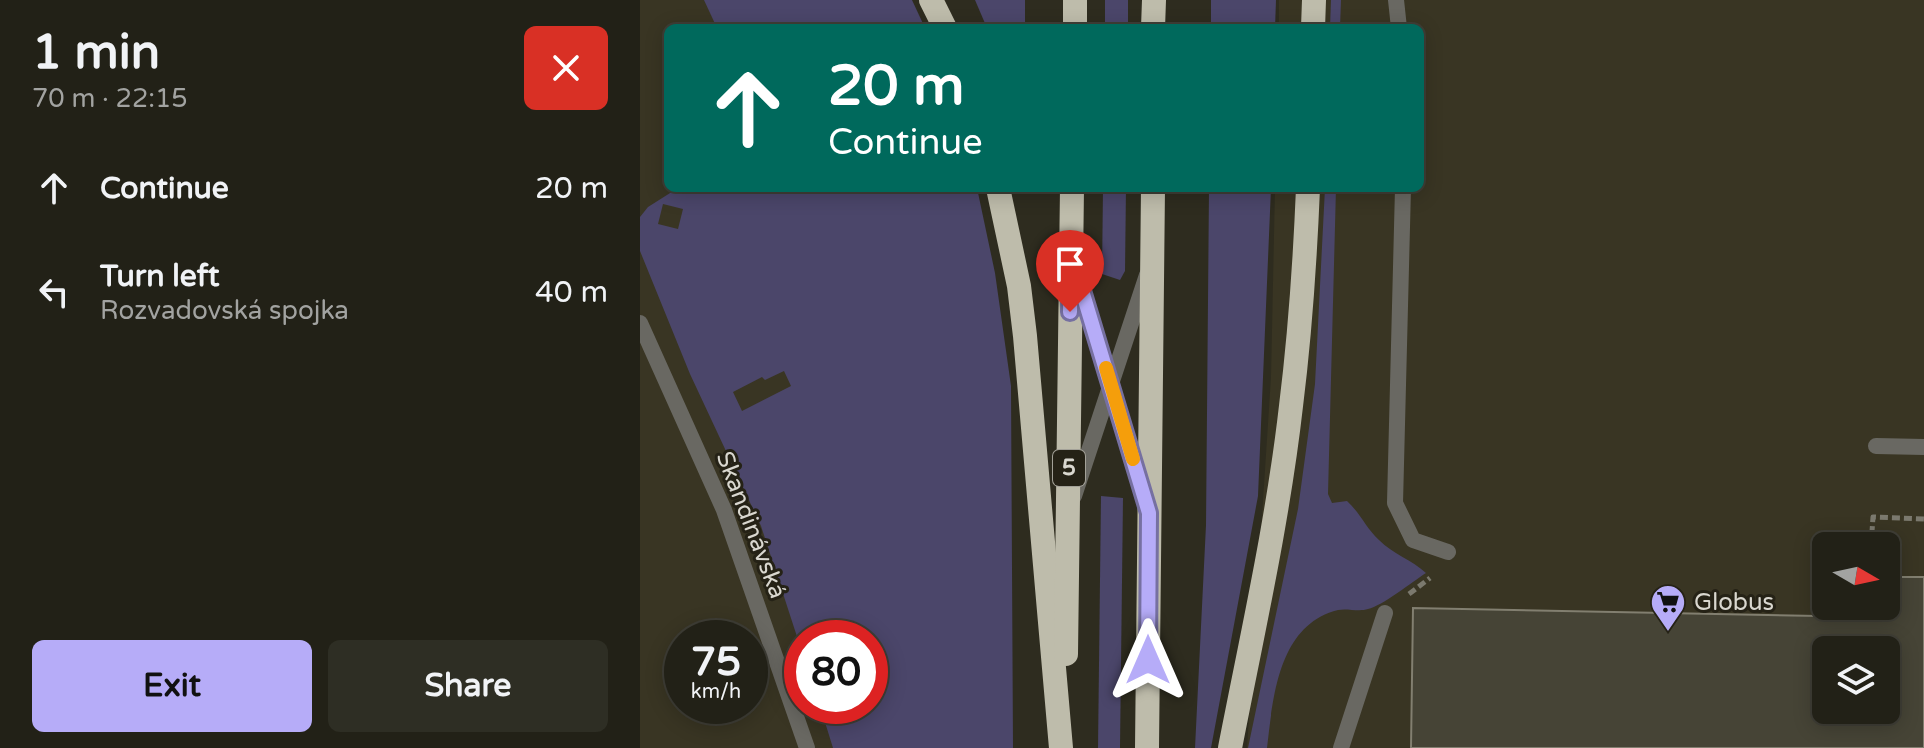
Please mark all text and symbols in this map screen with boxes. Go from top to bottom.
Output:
text: 1 min [32,24,160,82]
button: close [524,26,608,110]
text: 20 m [828,53,964,120]
icon: ahead [696,56,800,160]
text: 70 m · 22:15 [32,83,188,114]
text: Continue [828,121,983,164]
icon: ahead [32,166,76,210]
text: Continue [100,170,229,207]
text: 20 m [535,170,608,207]
pin [1036,230,1104,312]
icon: arrive [1048,242,1092,286]
text: Turn left [100,258,219,295]
icon: left [32,270,76,314]
text: 40 m [535,274,608,311]
text: Rozvadovská spojka [100,295,349,326]
street label: Skandinávská [710,447,792,603]
road number: 5 [1053,450,1085,486]
north arrow [1812,532,1900,620]
map controls [1812,532,1900,724]
supermarket icon: Globus [1649,583,1687,633]
place label: Globus [1694,588,1774,617]
position arrow [1106,618,1190,702]
speed limit sign: 80 [784,620,888,724]
button: layers [1812,636,1900,724]
text: 75 [691,638,741,686]
button: Exit [32,640,312,732]
button: Share [328,640,608,732]
text: km/h [691,680,741,704]

